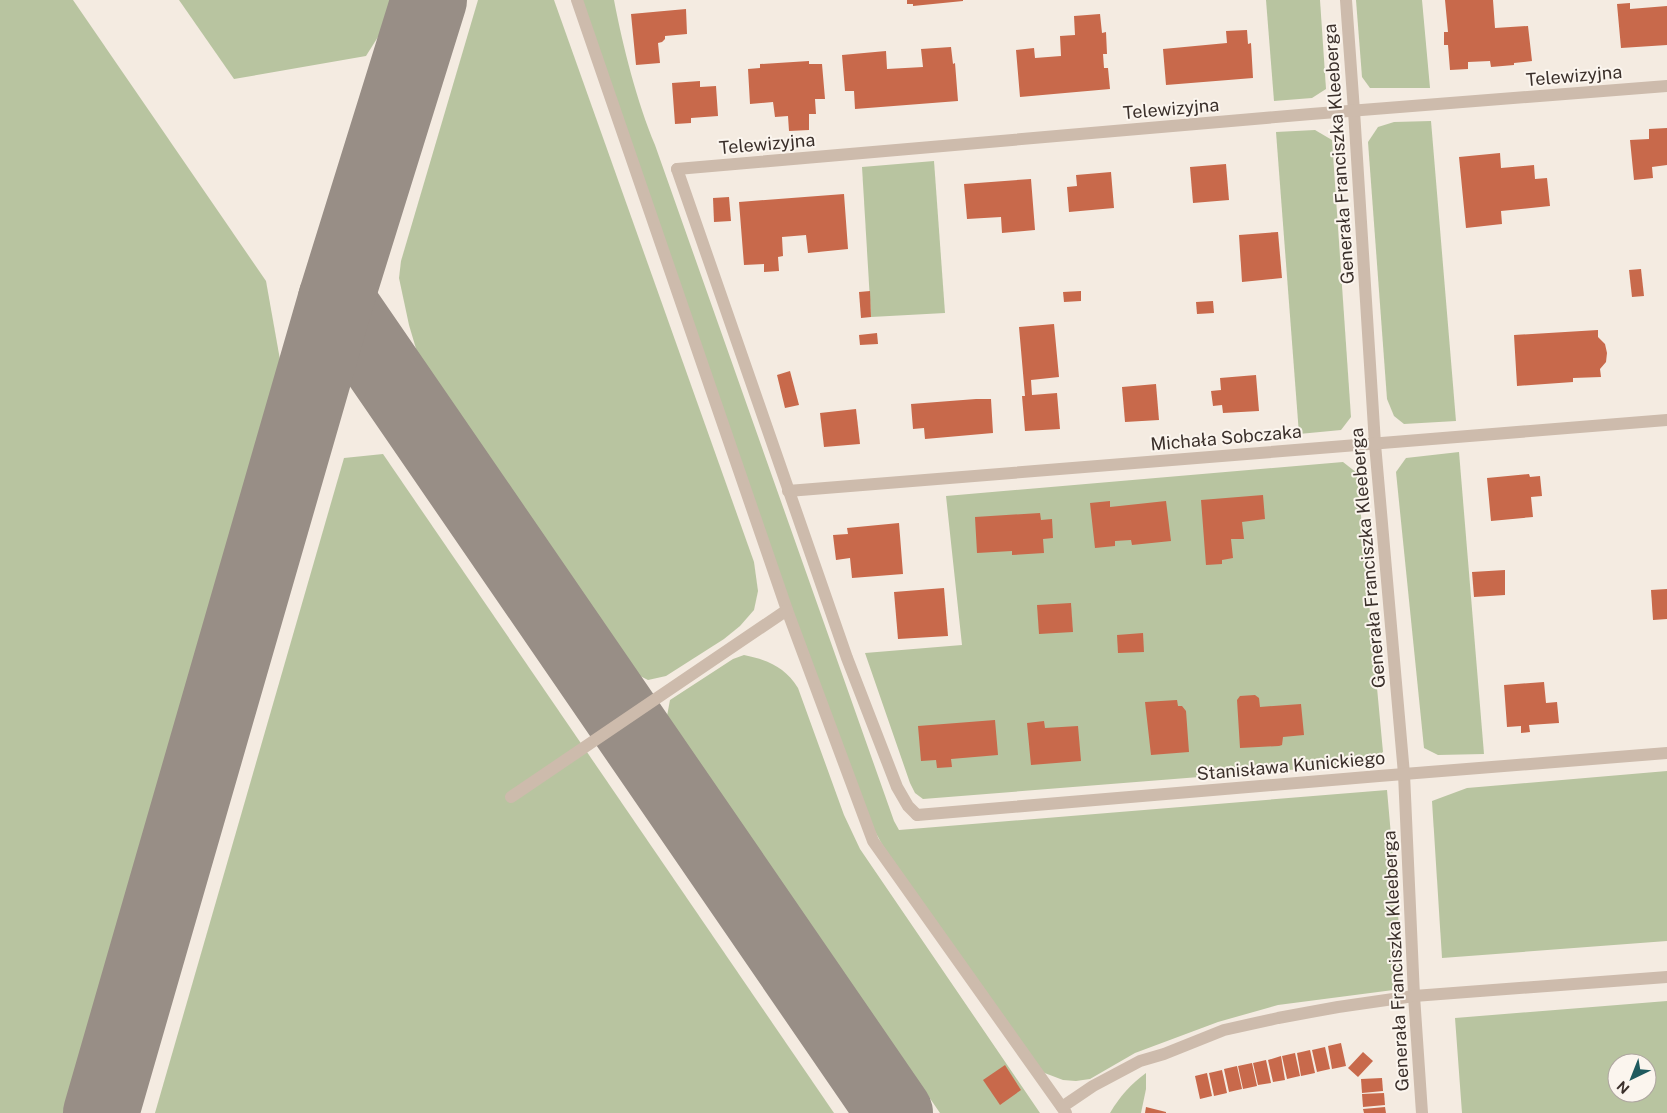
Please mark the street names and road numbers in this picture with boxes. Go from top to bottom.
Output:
street label: Generała Franciszka Kleeberga [1319,23,1358,285]
street label: Telewizyjna [1525,61,1623,90]
street label: Telewizyjna [1122,94,1220,123]
street label: Telewizyjna [718,129,816,158]
street label: Michała Sobczaka [1149,420,1302,455]
street label: Generała Franciszka Kleeberga [1346,427,1389,689]
street label: Stanisława Kunickiego [1196,747,1386,784]
street label: Generała Franciszka Kleeberga [1378,830,1413,1092]

